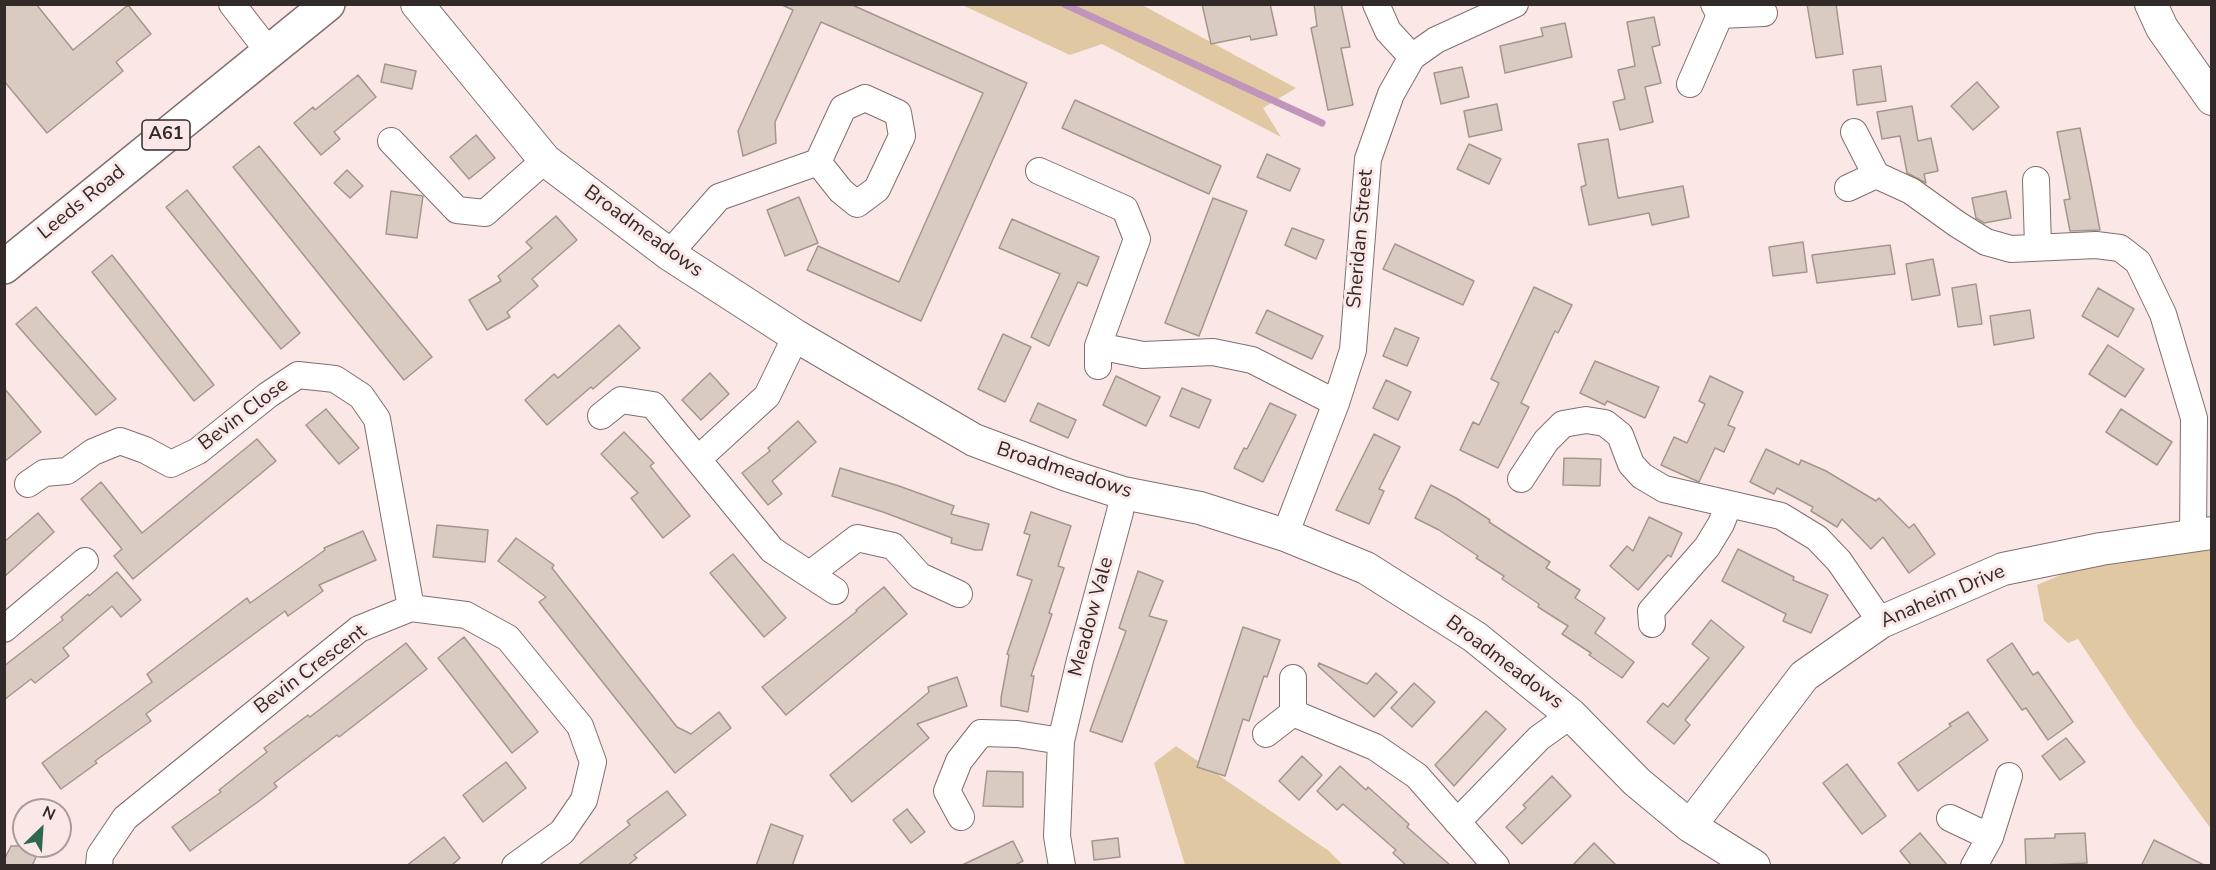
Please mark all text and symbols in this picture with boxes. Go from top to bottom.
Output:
road number: A61 [142,120,190,150]
street label: Leeds Road [34,161,130,245]
street label: Sheridan Street [1343,169,1379,309]
street label: Broadmeadows [579,181,707,283]
street label: Bevin Close [194,373,294,457]
street label: Broadmeadows [993,438,1135,504]
street label: Meadow Vale [1065,555,1119,679]
street label: Anaheim Drive [1877,560,2009,634]
street label: Broadmeadows [1440,611,1568,715]
street label: Bevin Crescent [250,620,372,720]
north arrow [12,798,72,858]
text: N [39,801,59,826]

